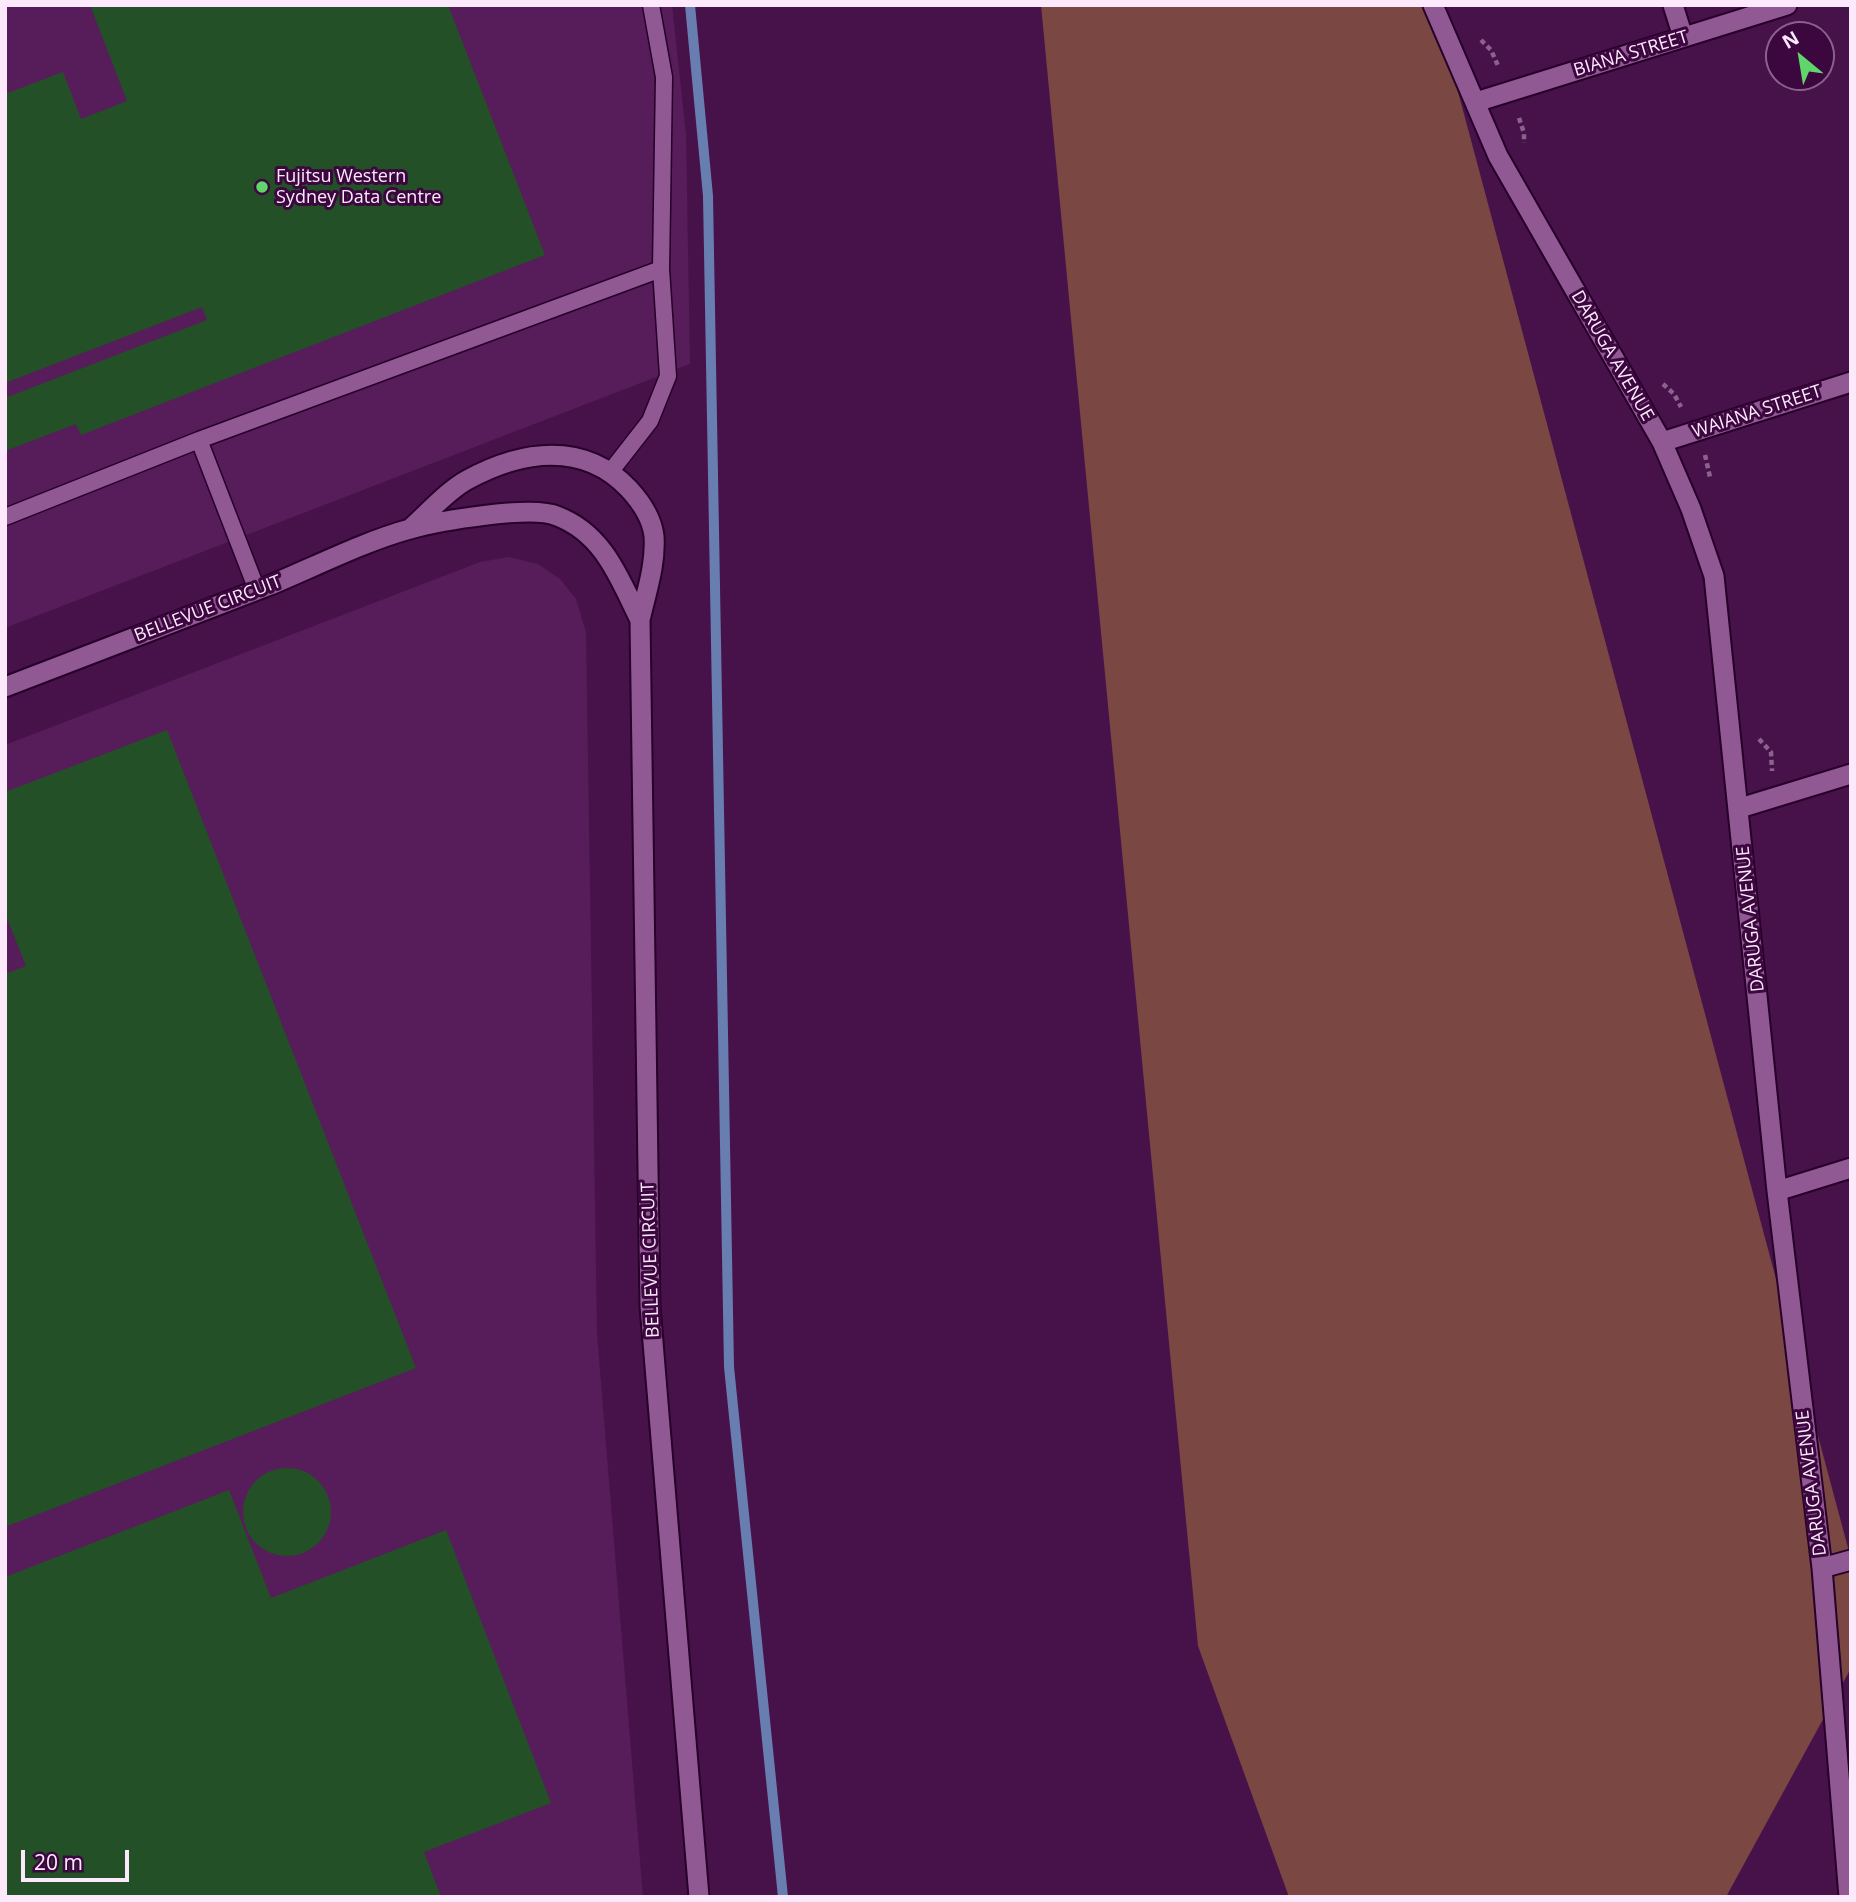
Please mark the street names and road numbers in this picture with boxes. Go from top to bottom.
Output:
street label: BIANA STREET [1571,26,1691,82]
street label: DARUGA AVENUE [1566,287,1658,425]
street label: WAIANA STREET [1690,381,1824,443]
street label: BELLEVUE CIRCUIT [131,571,285,647]
street label: DARUGA AVENUE [1733,845,1769,993]
street label: BELLEVUE CIRCUIT [637,1182,665,1338]
street label: DARUGA AVENUE [1792,1409,1832,1557]

